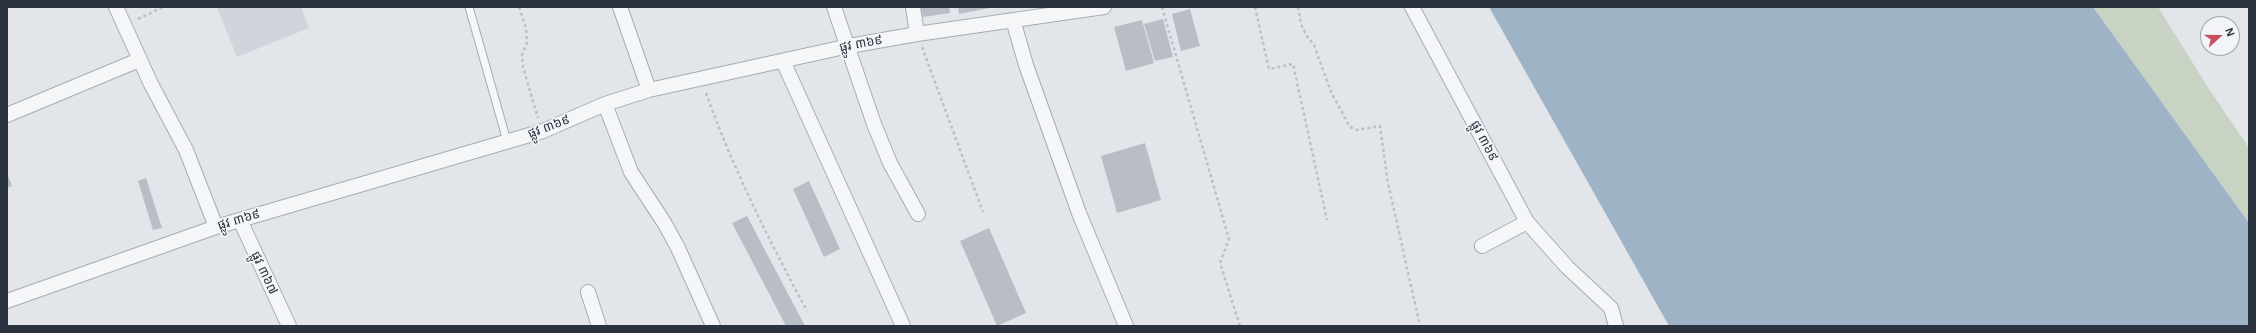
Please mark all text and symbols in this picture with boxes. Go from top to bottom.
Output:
north arrow [2200,16,2240,56]
text: N [2223,26,2237,38]
street label: ផ្លូវ ៣៦៩ [838,32,884,56]
street label: ផ្លូវ ៣៦៩ [526,112,572,142]
street label: ផ្លូវ ៣៦៩ [1467,118,1501,164]
street label: ផ្លូវ ៣៦៩ [216,206,262,234]
street label: ផ្លូវ ៣៦៧ [247,249,281,297]

